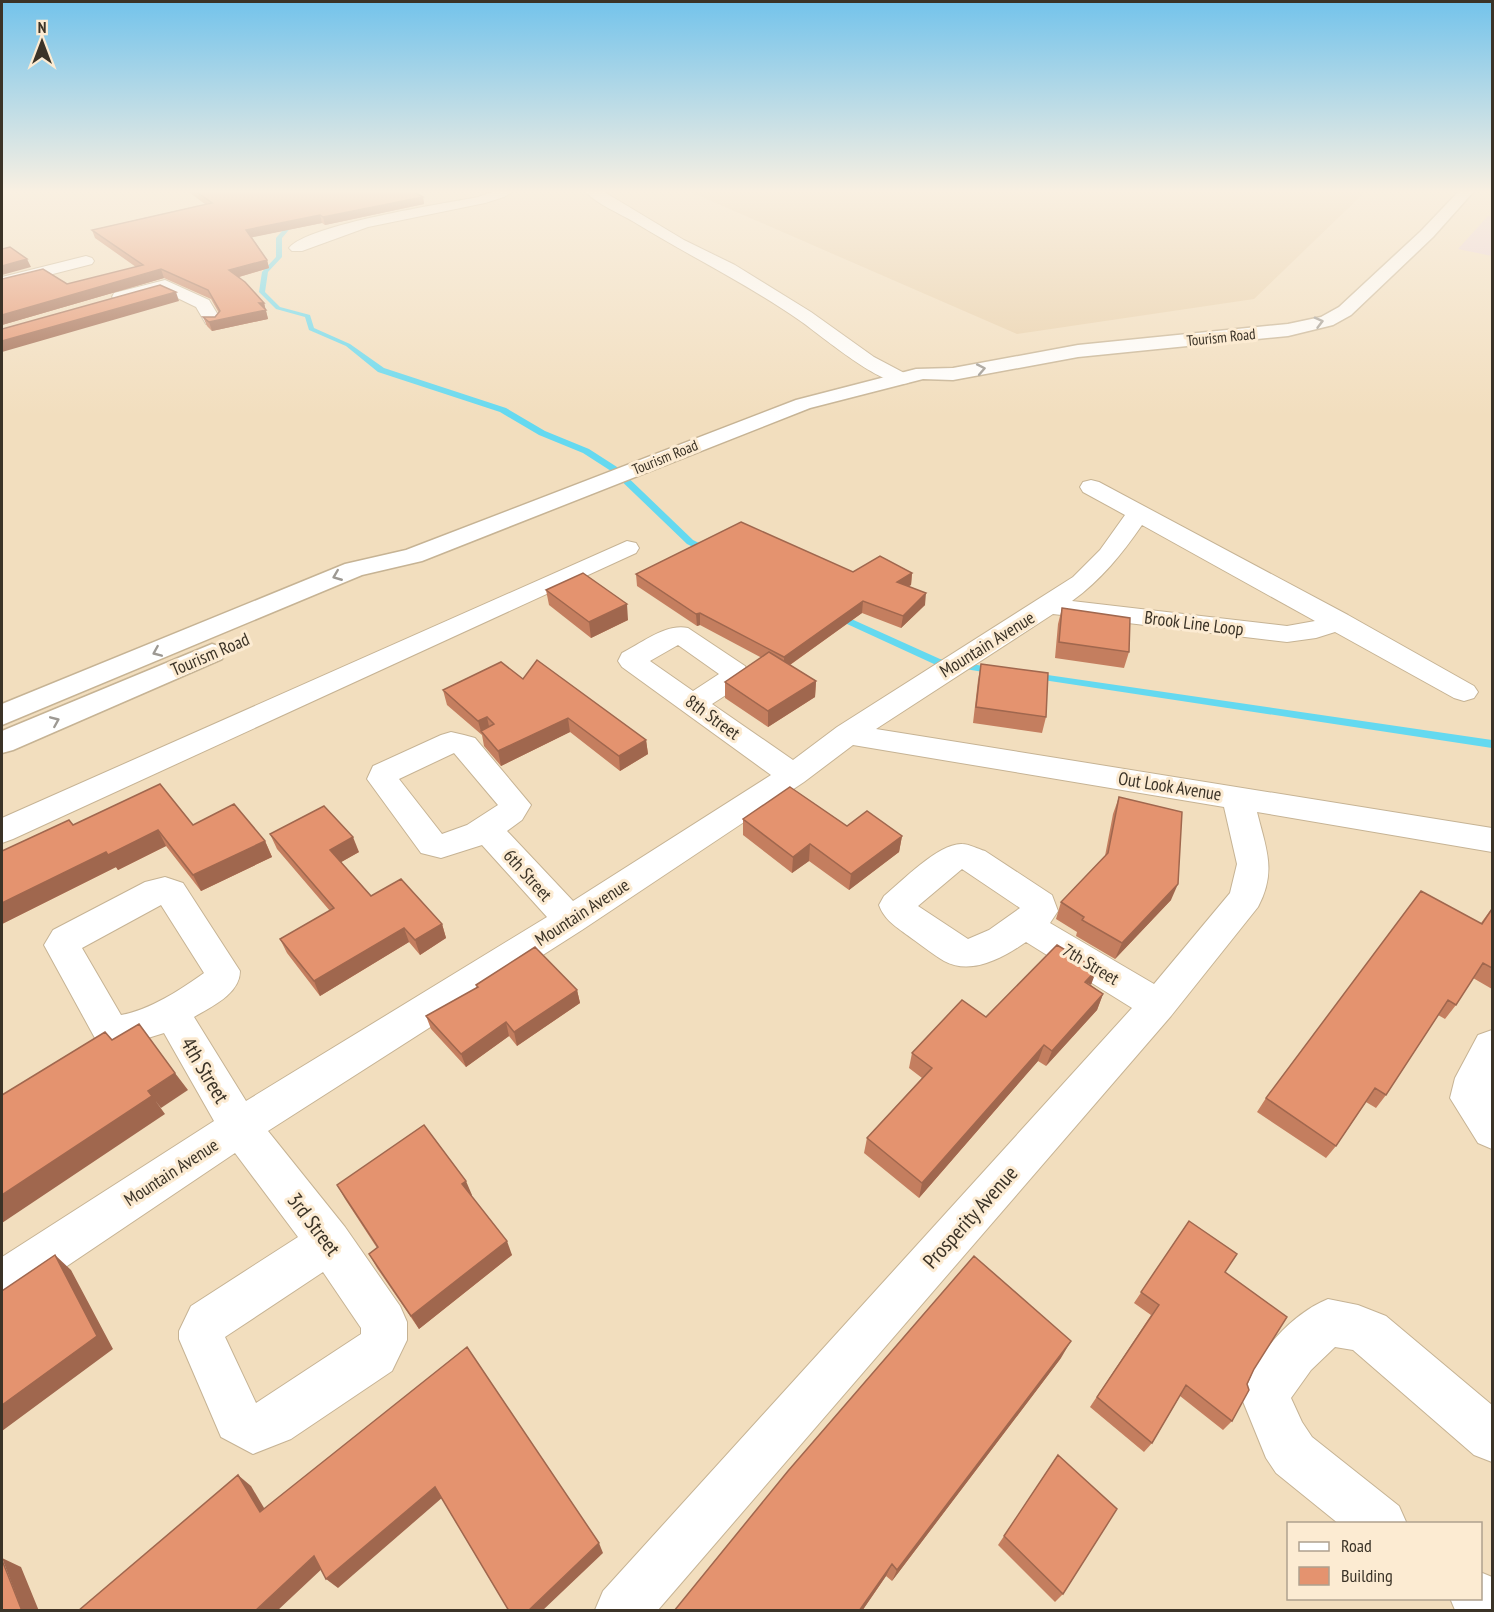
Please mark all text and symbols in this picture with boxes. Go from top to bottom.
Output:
north arrow [12,12,72,72]
text: N [38,17,46,37]
one-way arrow [1314,317,1324,330]
street label: Tourism Road [1186,324,1256,350]
one-way arrow [975,363,985,376]
street label: Tourism Road [629,435,701,479]
one-way arrow [332,569,342,582]
street label: Brook Line Loop [1143,605,1245,641]
street label: Mountain Avenue [935,606,1039,682]
street label: Tourism Road [167,627,253,681]
one-way arrow [152,645,163,657]
street label: 8th Street [681,689,745,745]
one-way arrow [49,716,60,728]
street label: Out Look Avenue [1117,766,1223,806]
street label: 6th Street [499,844,557,906]
street label: Mountain Avenue [531,873,633,951]
street label: 7th Street [1059,938,1123,990]
street label: 4th Street [175,1032,235,1108]
street label: Mountain Avenue [120,1133,222,1211]
street label: Prosperity Avenue [917,1160,1023,1274]
street label: 3rd Street [281,1187,347,1261]
legend [1287,1522,1482,1600]
text: Road [1341,1534,1372,1557]
text: Building [1341,1564,1393,1587]

